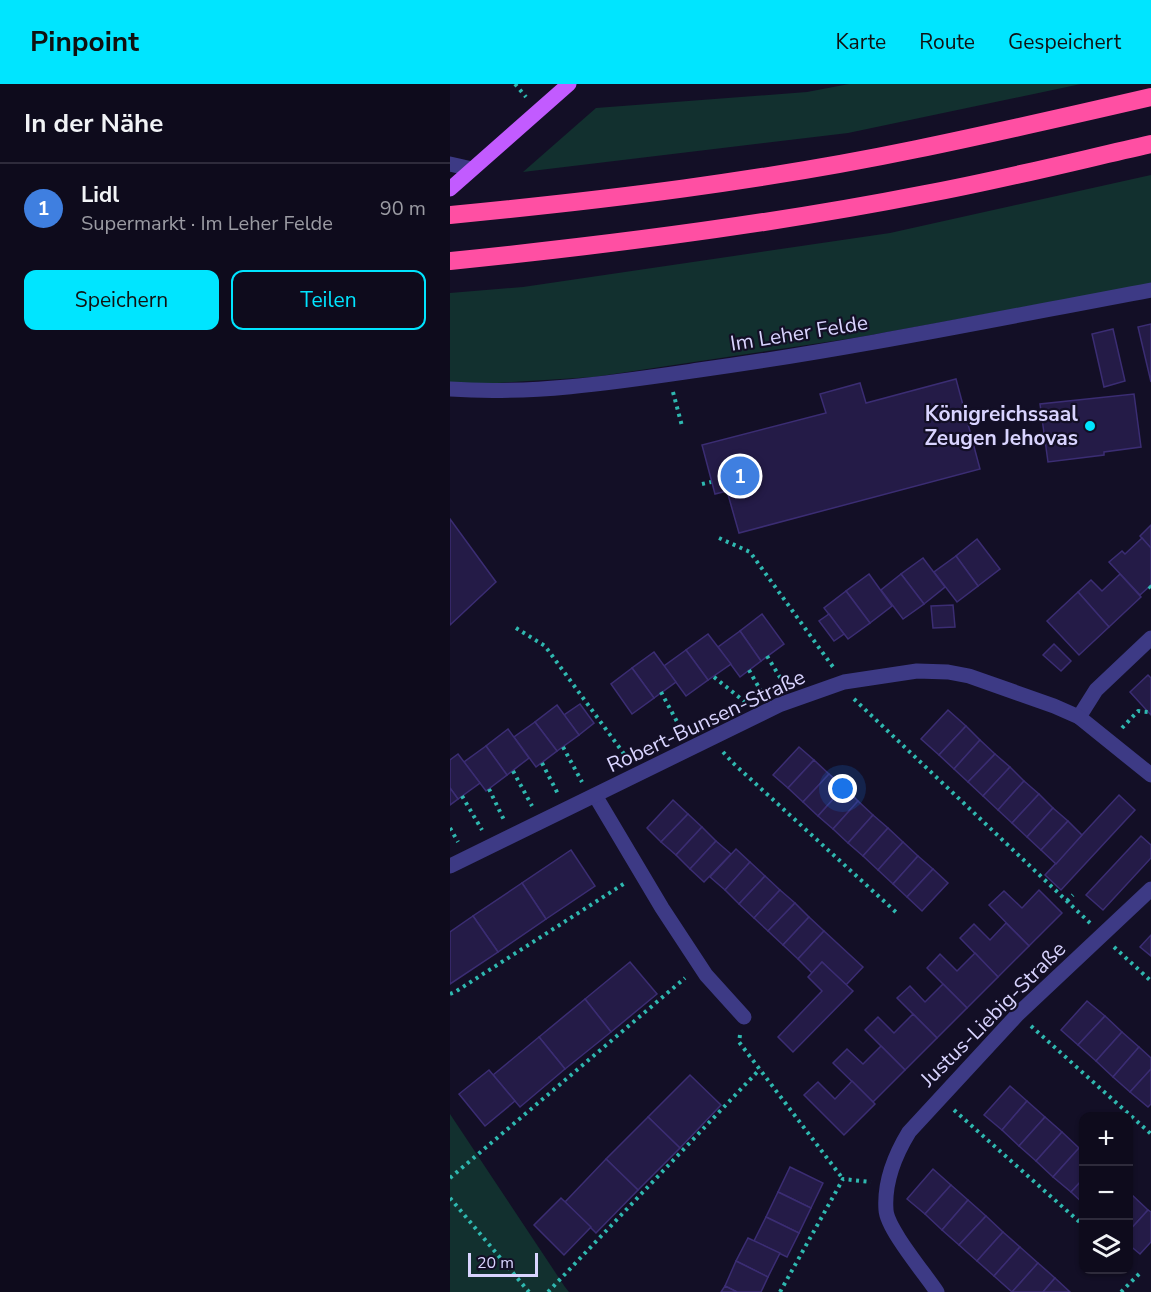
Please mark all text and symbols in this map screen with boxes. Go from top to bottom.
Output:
text: Pinpoint [30,23,139,61]
text: Karte [836,28,886,56]
text: Route [919,28,975,56]
text: Gespeichert [1008,28,1121,56]
text: In der Nähe [24,106,163,141]
text: Lidl [81,180,119,210]
text: 1 [38,195,50,222]
text: 90 m [380,195,426,222]
text: Supermarkt · Im Leher Felde [81,210,333,237]
button: Speichern [24,270,219,330]
button: Teilen [231,270,426,330]
street label: Im Leher Felde [728,308,870,358]
place label: Königreichssaal Zeugen Jehovas [924,400,1078,452]
marker: Königreichssaal Zeugen Jehovas [1083,419,1097,433]
pin: 1 [720,454,760,498]
street label: Robert-Bunsen-Straße [602,663,810,779]
your location [828,774,857,803]
street label: Justus-Liebig-Straße [913,935,1072,1094]
map controls [1079,1112,1133,1274]
button: + [1079,1112,1133,1166]
button: − [1079,1166,1133,1220]
button: layers [1079,1220,1133,1274]
scale bar [468,1250,538,1278]
text: 20 m [477,1252,514,1274]

